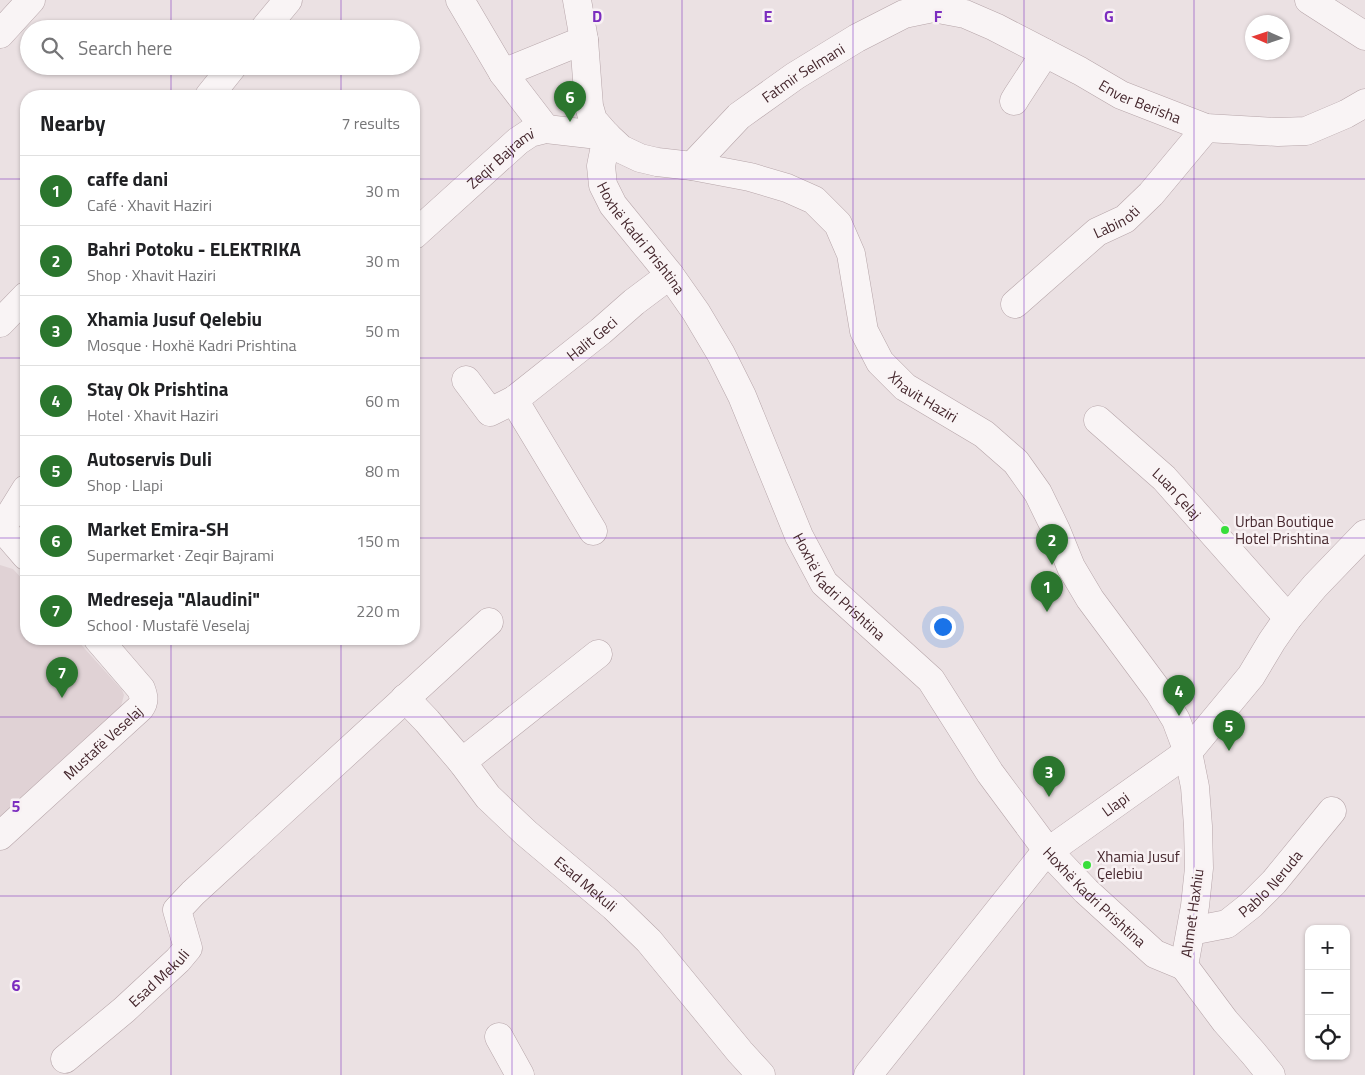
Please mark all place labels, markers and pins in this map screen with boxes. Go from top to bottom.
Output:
pin: 6 [554,81,586,122]
place label: Urban Boutique Hotel Prishtina [1235,510,1334,550]
pin: 2 [1036,524,1068,565]
marker: Urban Boutique Hotel Prishtina [1219,524,1231,536]
pin: 1 [1031,571,1063,612]
pin: 7 [46,657,78,698]
pin: 4 [1163,675,1195,716]
pin: 5 [1213,710,1245,751]
pin: 3 [1033,756,1065,797]
place label: Xhamia Jusuf Çelebiu [1097,845,1180,885]
marker: Xhamia Jusuf Çelebiu [1081,859,1093,871]

